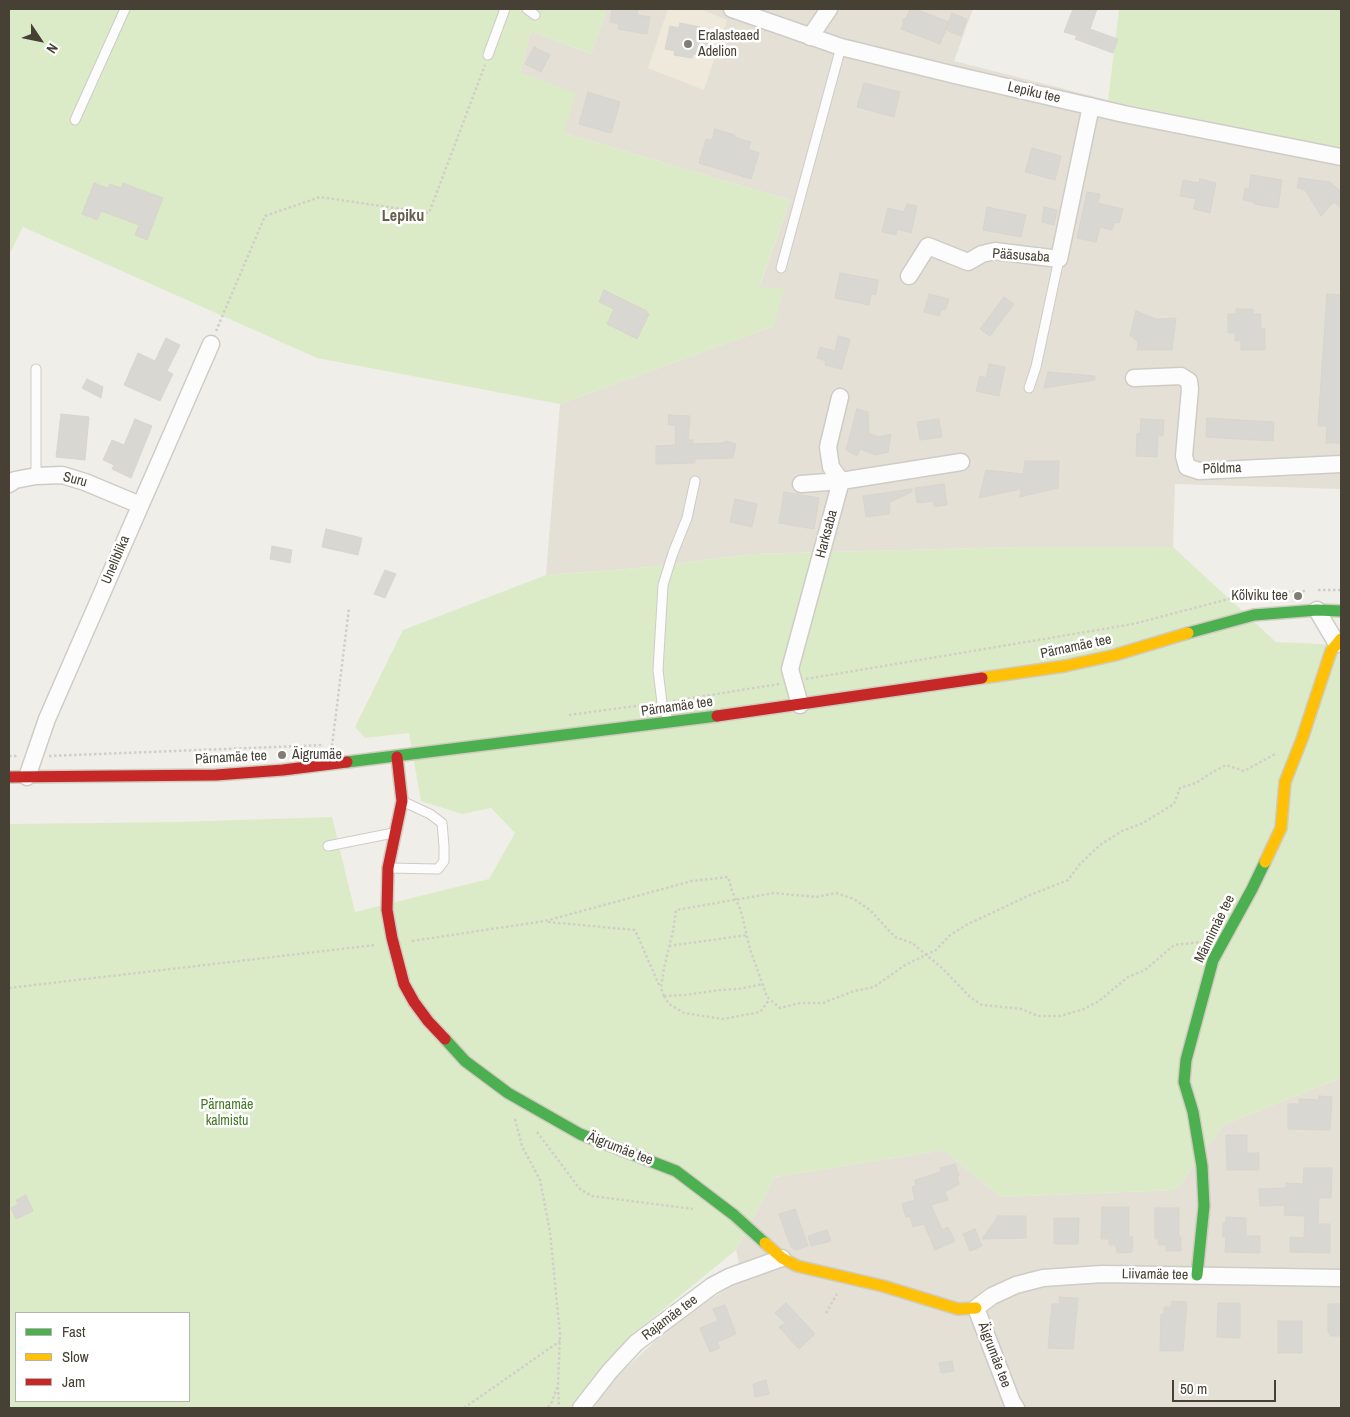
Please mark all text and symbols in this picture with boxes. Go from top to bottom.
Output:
north arrow [15,15,65,65]
place label: Eralasteaed Adelion [698,28,759,60]
marker: Eralasteaed Adelion [682,38,694,50]
text: N [43,40,62,57]
street label: Lepiku tee [1006,79,1062,107]
district label: Lepiku [382,207,424,227]
street label: Pääsusaba [992,246,1050,266]
street label: Põldma [1202,460,1242,478]
street label: Suru [61,469,89,491]
street label: Harksaba [813,508,841,560]
street label: Uneliblika [98,533,134,587]
place label: Kõlviku tee [1231,588,1288,604]
marker: Kõlviku tee [1292,590,1304,602]
street label: Pärnamäe tee [1039,631,1113,663]
street label: Pärnamäe tee [640,694,714,720]
place label: Äigrumäe [292,747,342,763]
street label: Pärnamäe tee [195,748,267,768]
marker: Äigrumäe [276,749,288,761]
street label: Männimäe tee [1191,892,1239,966]
park label: Pärnamäe kalmistu [201,1097,253,1130]
street label: Äigrumäe tee [585,1129,655,1169]
street label: Liivamäe tee [1122,1266,1188,1284]
street label: Rajamäe tee [639,1292,701,1344]
legend [15,1312,190,1402]
street label: Äigrumäe tee [974,1320,1014,1390]
text: Fast [62,1321,85,1342]
text: Slow [62,1346,89,1367]
scale bar [1175,1370,1279,1402]
text: Jam [62,1371,85,1392]
text: 50 m [1180,1378,1207,1399]

